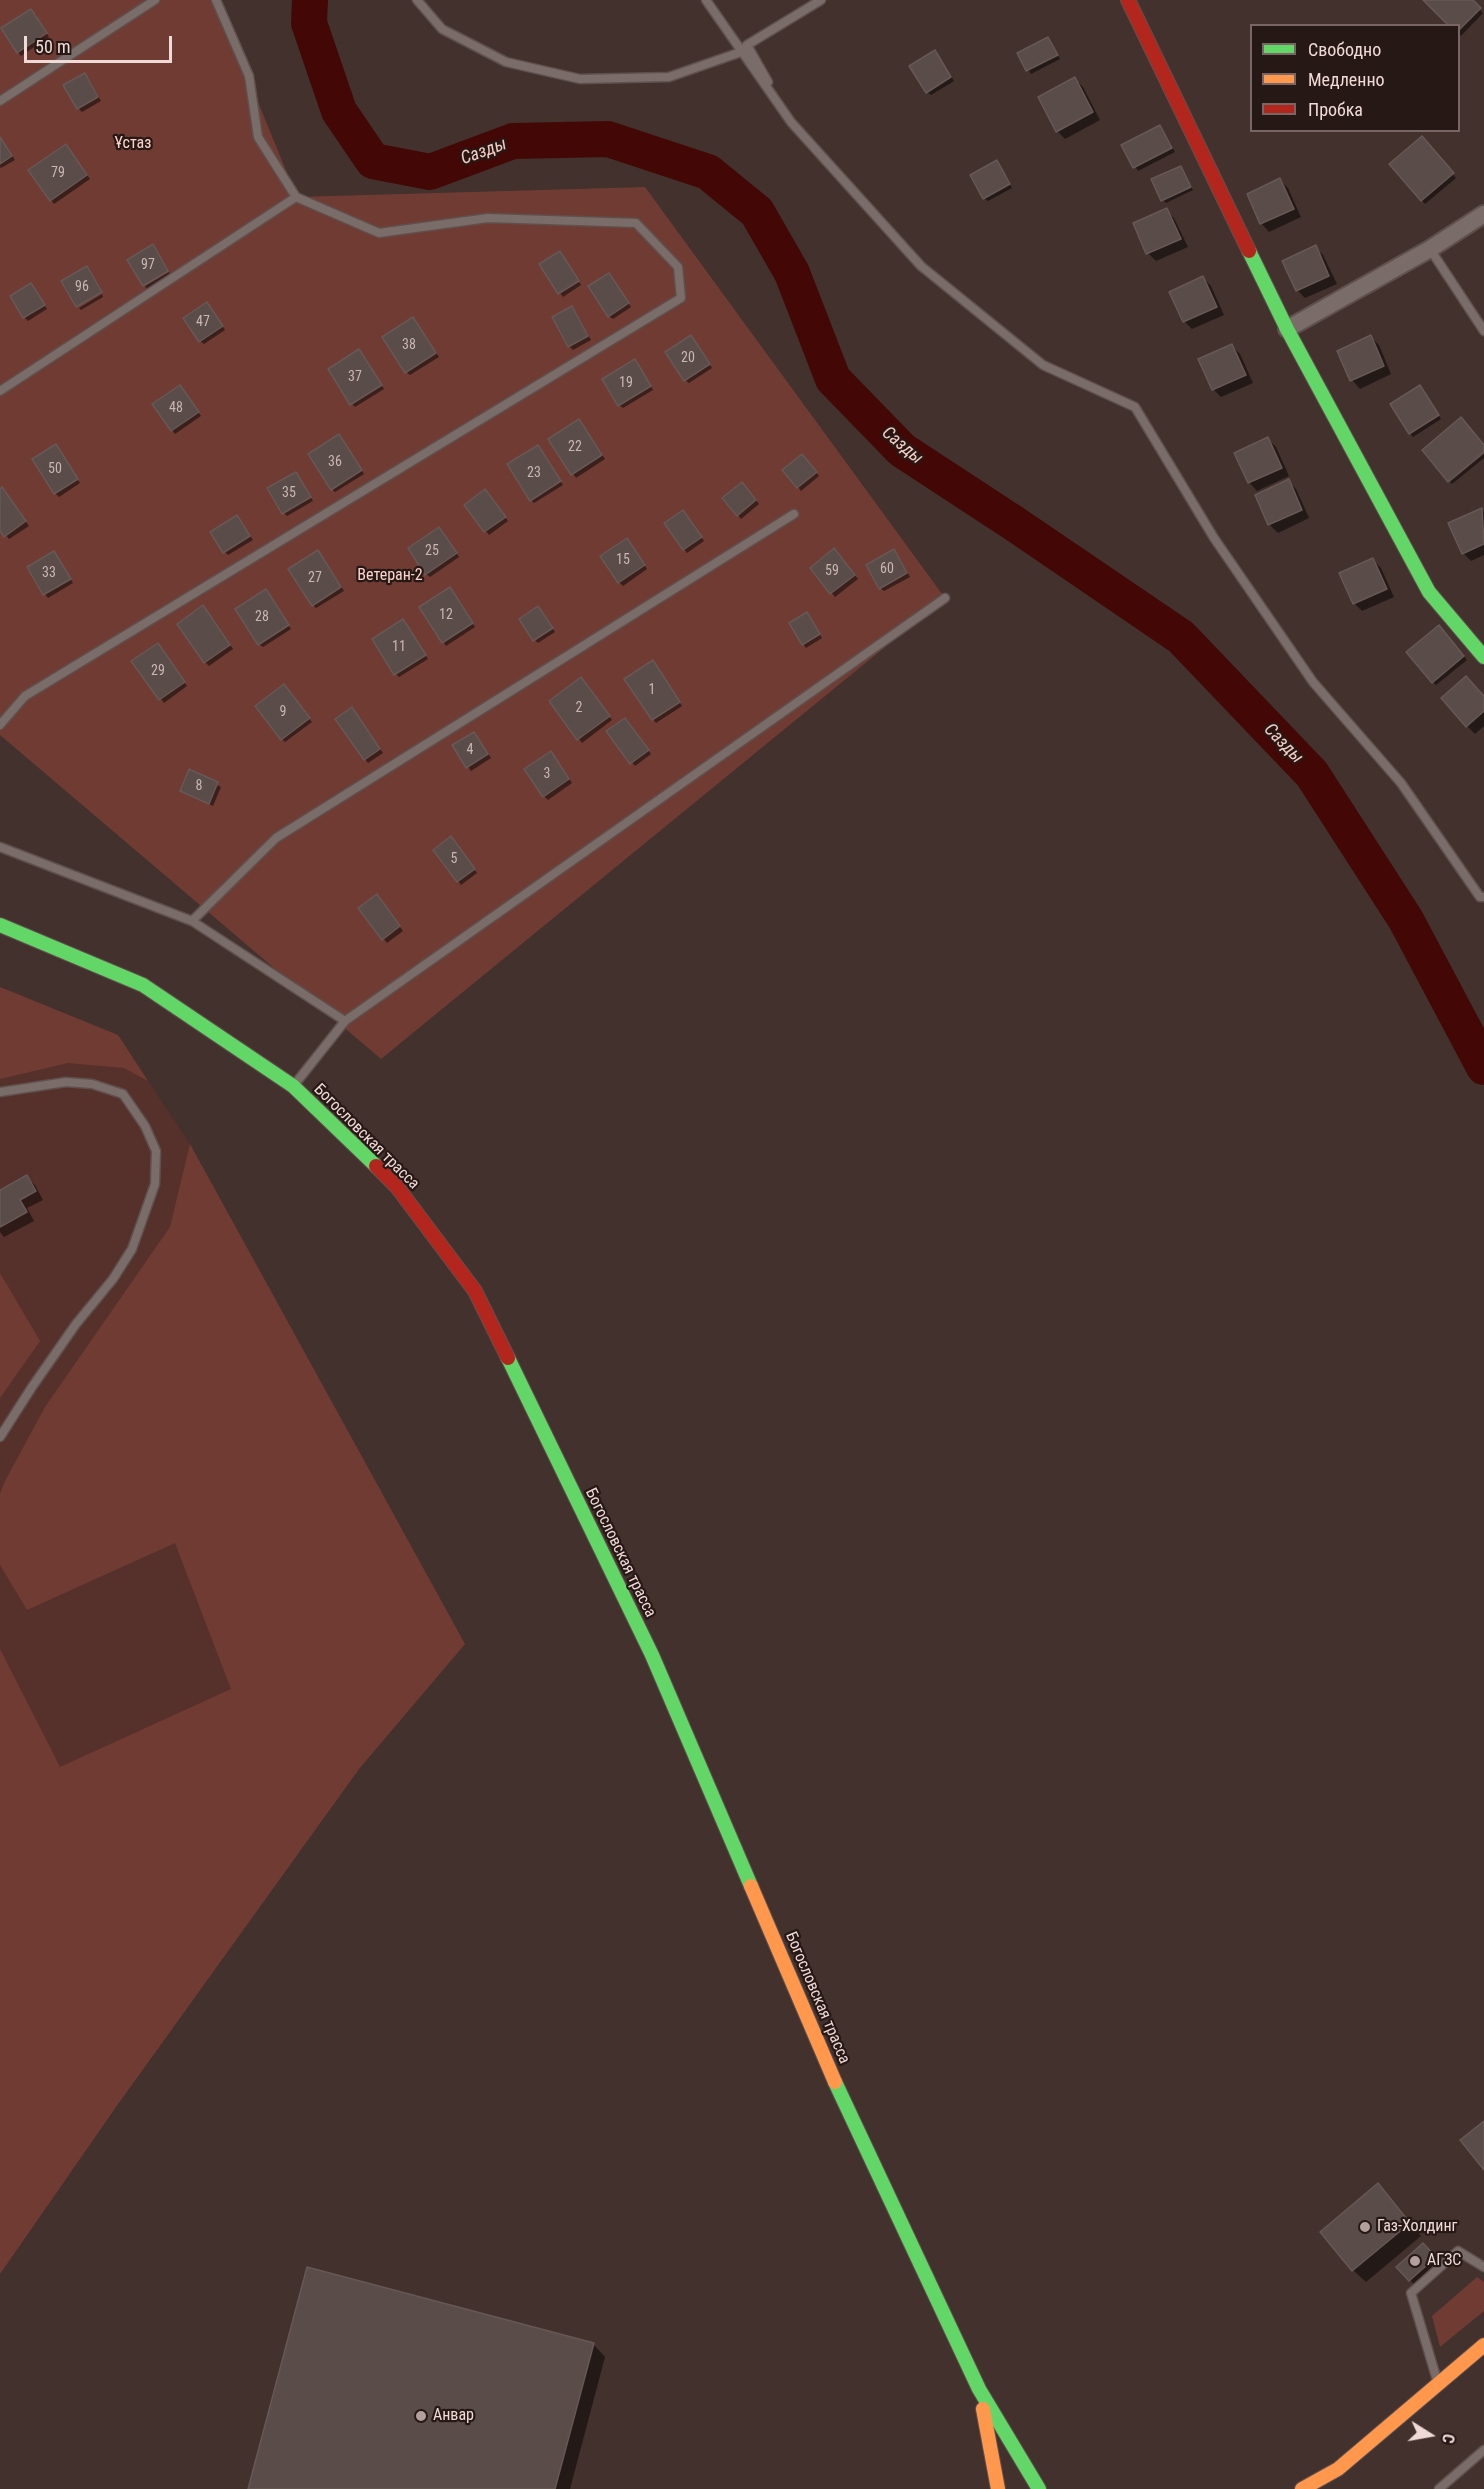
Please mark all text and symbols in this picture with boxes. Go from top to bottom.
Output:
scale bar [27,24,176,62]
legend [1250,24,1460,132]
text: 50 m [35,36,70,57]
text: Свободно [1308,39,1381,60]
text: Медленно [1308,69,1385,90]
text: Пробка [1308,99,1363,120]
park label: Ұстаз [115,134,151,154]
water label: Сазды [458,134,510,170]
house number: 79 [51,165,65,181]
house number: 97 [141,257,155,273]
house number: 96 [75,279,89,295]
house number: 47 [196,314,210,330]
house number: 38 [402,337,416,353]
house number: 20 [681,350,695,366]
house number: 37 [348,369,362,385]
house number: 19 [619,375,633,391]
house number: 48 [169,400,183,416]
water label: Сазды [877,422,927,470]
house number: 22 [568,439,582,455]
house number: 36 [328,454,342,470]
house number: 50 [48,461,62,477]
house number: 23 [527,465,541,481]
house number: 35 [282,485,296,501]
house number: 25 [425,543,439,559]
house number: 15 [616,552,630,568]
house number: 60 [880,561,894,577]
house number: 59 [825,563,839,579]
house number: 33 [42,565,56,581]
park label: Ветеран-2 [357,566,423,586]
house number: 27 [308,570,322,586]
house number: 12 [439,607,453,623]
house number: 28 [255,609,269,625]
house number: 11 [392,639,406,655]
house number: 29 [151,663,165,679]
house number: 1 [649,682,655,698]
house number: 2 [576,700,582,716]
house number: 9 [280,704,286,720]
water label: Сазды [1259,719,1307,769]
house number: 4 [467,742,473,758]
house number: 3 [544,766,550,782]
house number: 8 [196,778,202,794]
house number: 5 [451,851,457,867]
street label: Богословская трасса [309,1080,423,1194]
street label: Богословская трасса [580,1485,660,1621]
street label: Богословская трасса [781,1929,853,2067]
place label: Газ-Холдинг [1377,2217,1457,2237]
marker: Газ-Холдинг [1358,2220,1372,2234]
place label: АГЗС [1427,2251,1461,2271]
marker: АГЗС [1408,2254,1422,2268]
north arrow [1400,2405,1460,2465]
place label: Анвар [433,2406,474,2426]
marker: Анвар [414,2409,428,2423]
text: С [1438,2432,1458,2445]

